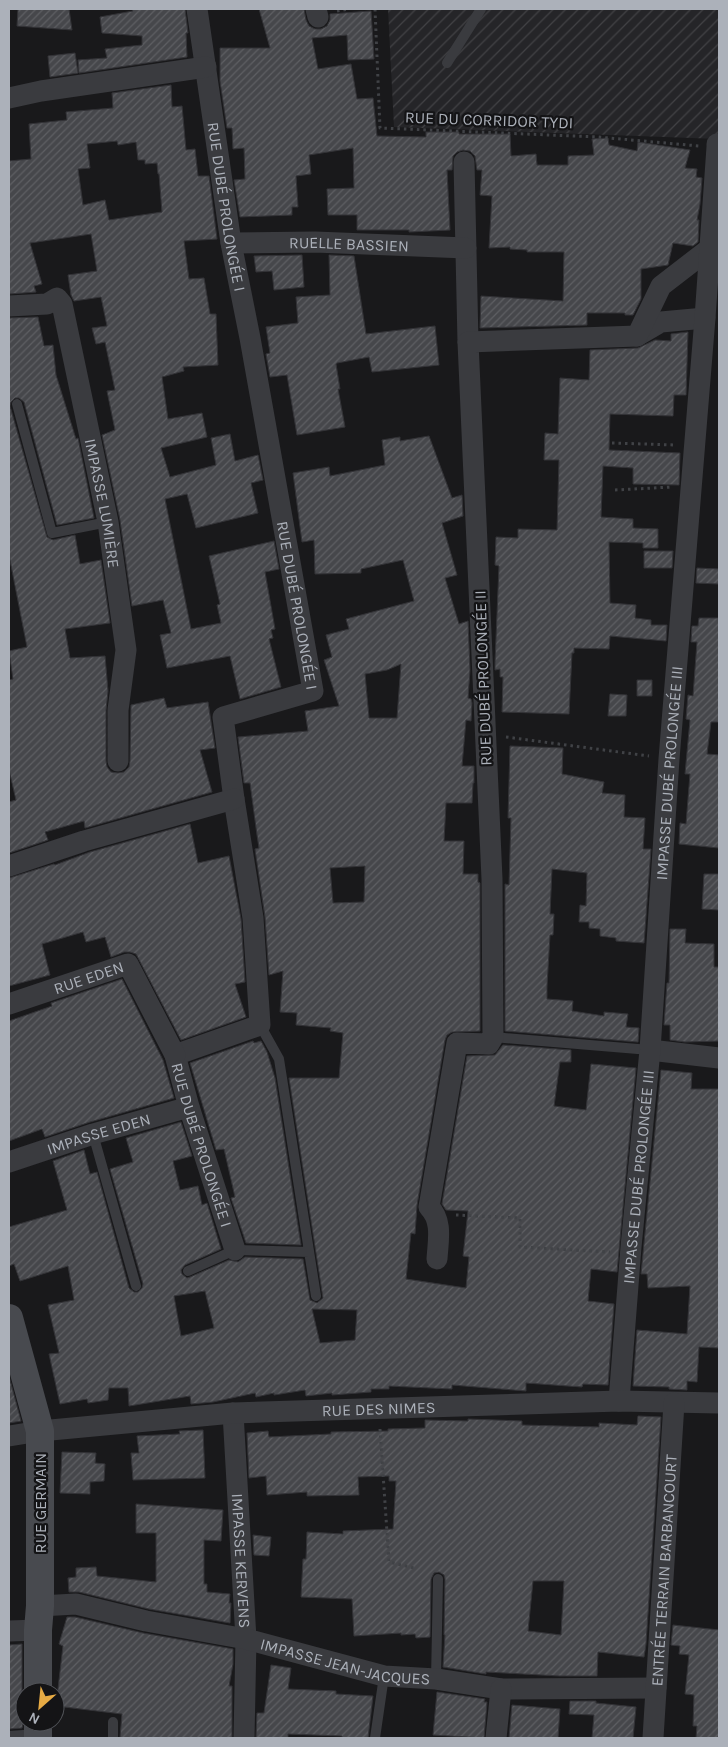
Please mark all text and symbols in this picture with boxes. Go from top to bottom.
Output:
street label: RUE DU CORRIDOR TYDI [405,108,573,132]
street label: RUE DUBÉ PROLONGÉE I [204,121,250,293]
street label: RUELLE BASSIEN [289,232,409,255]
street label: IMPASSE LUMIÈRE [81,437,124,569]
street label: RUE DUBÉ PROLONGÉE I [273,519,322,691]
street label: RUE DUBÉ PROLONGÉE II [470,590,496,766]
street label: IMPASSE DUBÉ PROLONGÉE III [652,665,686,881]
street label: RUE EDEN [51,957,126,998]
street label: RUE DUBÉ PROLONGÉE I [168,1060,236,1229]
street label: IMPASSE DUBÉ PROLONGÉE III [619,1069,658,1284]
street label: IMPASSE EDEN [44,1109,152,1158]
street label: RUE DES NIMES [322,1397,436,1420]
street label: RUE GERMAIN [31,1453,50,1553]
street label: ENTRÉE TERRAIN BARBANCOURT [647,1454,680,1687]
street label: IMPASSE KERVENS [228,1493,255,1629]
street label: IMPASSE JEAN-JACQUES [258,1634,431,1688]
north arrow [15,1682,65,1732]
text: N [26,1708,43,1728]

